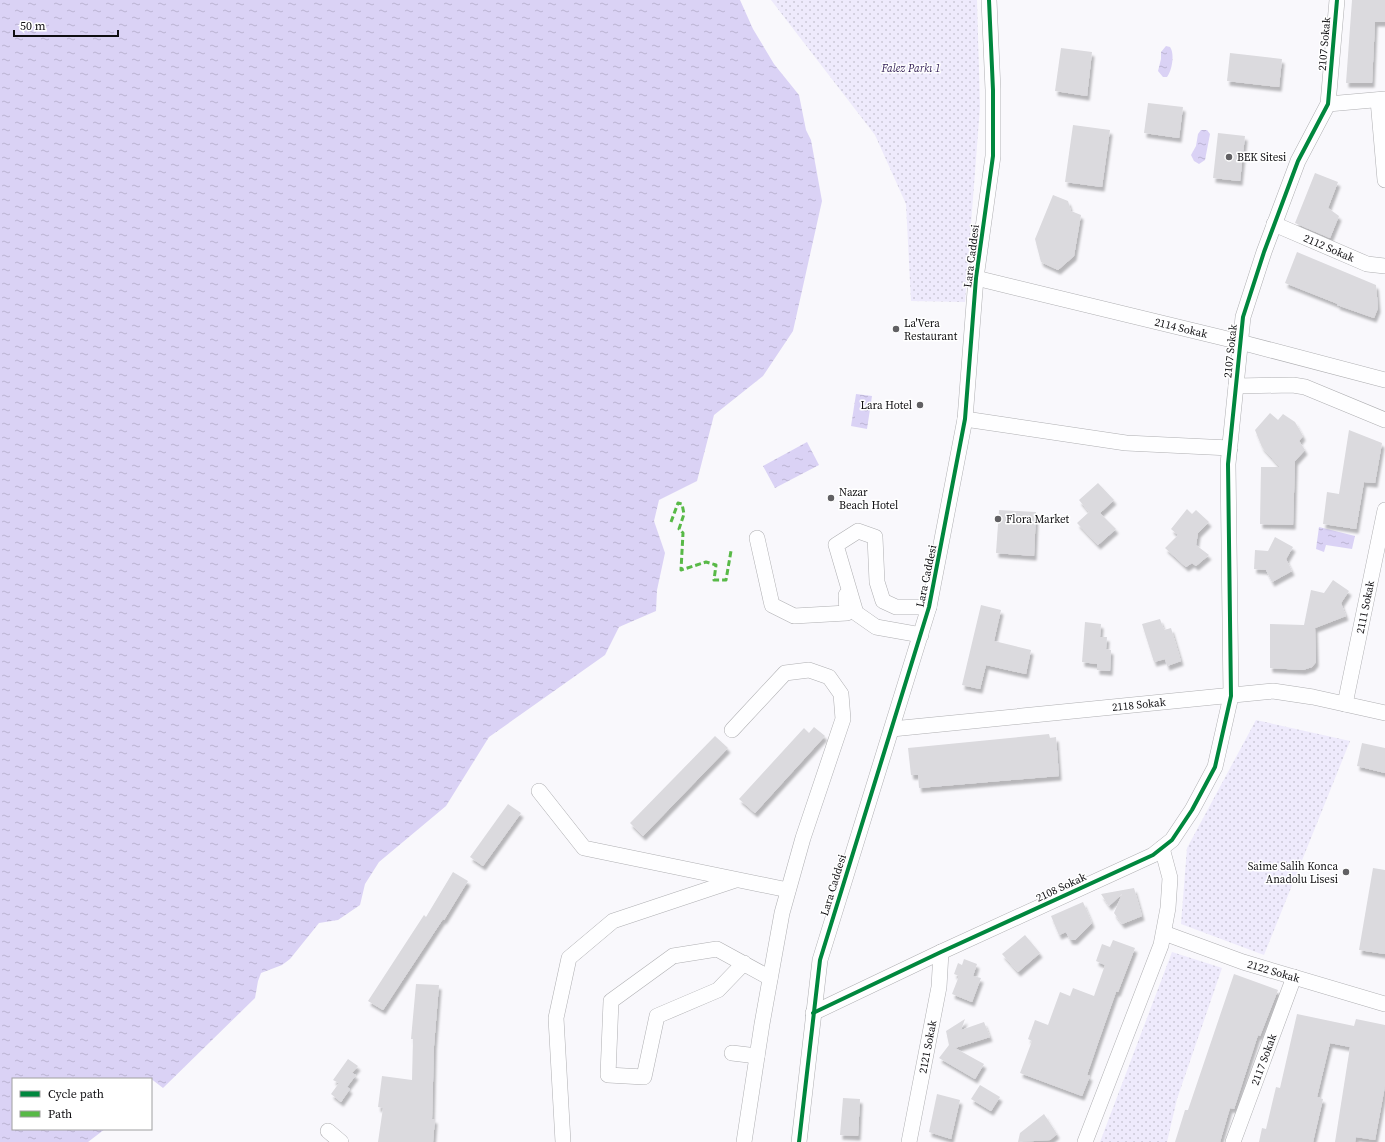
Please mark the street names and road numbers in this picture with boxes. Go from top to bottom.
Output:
street label: 2107 Sokak [1315,16,1334,71]
street label: Lara Caddesi [960,224,983,288]
street label: 2112 Sokak [1301,231,1357,266]
street label: 2114 Sokak [1153,315,1210,342]
street label: 2107 Sokak [1220,323,1241,379]
street label: Lara Caddesi [913,543,940,609]
street label: 2111 Sokak [1353,578,1378,635]
street label: 2118 Sokak [1111,695,1167,715]
street label: Lara Caddesi [817,853,850,918]
street label: 2108 Sokak [1034,869,1090,906]
street label: 2122 Sokak [1245,957,1302,987]
street label: 2121 Sokak [915,1018,941,1075]
street label: 2117 Sokak [1248,1031,1281,1087]

